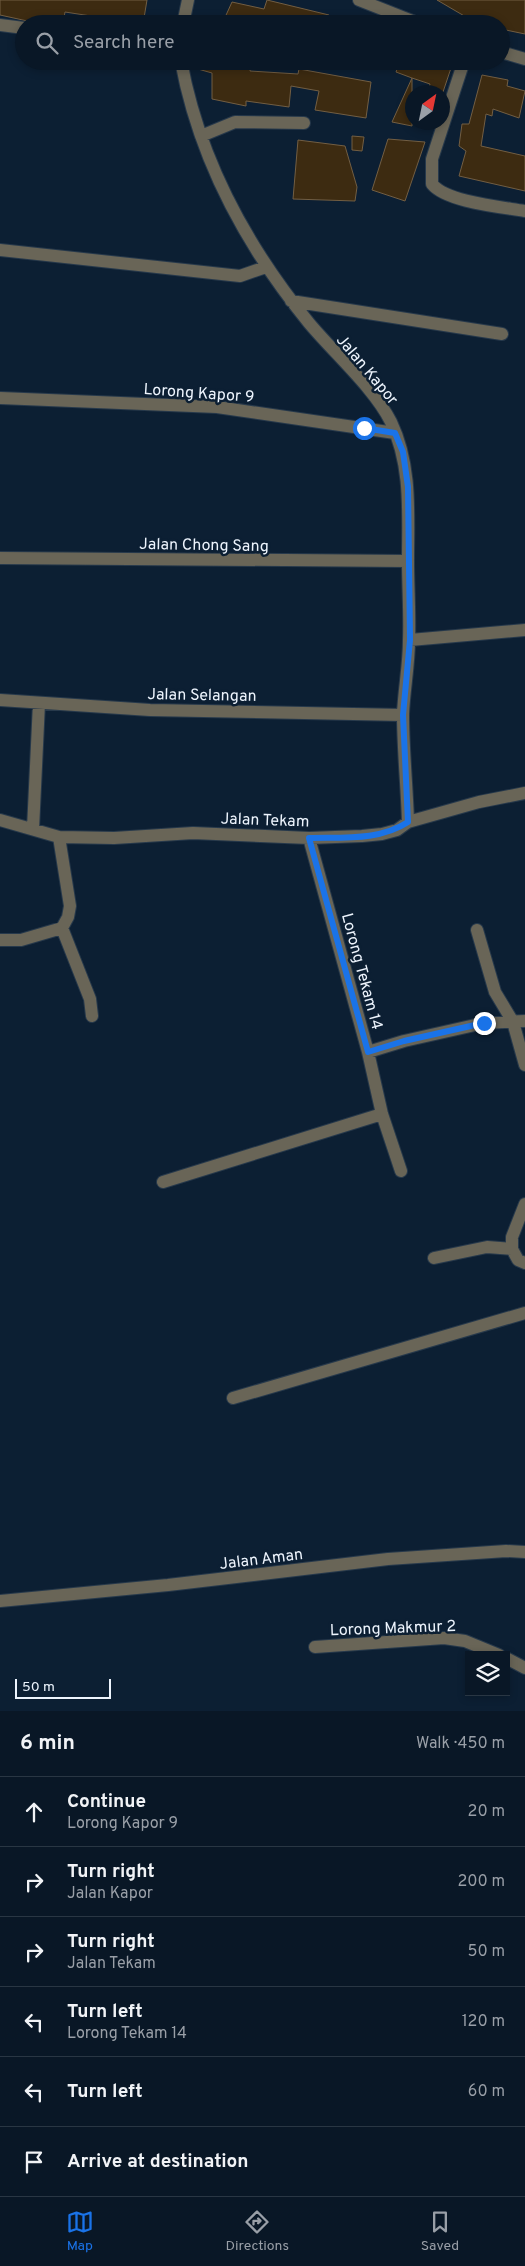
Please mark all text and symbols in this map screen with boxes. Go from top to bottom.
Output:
search box [15,15,510,70]
icon: search [33,29,61,57]
text: Search here [73,31,175,55]
north arrow [405,85,450,130]
street label: Jalan Kapor [331,331,402,410]
street label: Lorong Kapor 9 [143,380,255,408]
route start [353,417,376,440]
street label: Jalan Chong Sang [139,535,269,557]
street label: Jalan Selangan [147,685,257,707]
street label: Jalan Tekam [220,809,310,833]
street label: Lorong Tekam 14 [336,911,386,1032]
route end [473,1012,496,1035]
street label: Jalan Aman [218,1545,304,1575]
street label: Lorong Makmur 2 [330,1617,457,1641]
map controls [465,1651,510,1696]
button: layers [465,1651,510,1696]
scale bar [15,1676,111,1699]
text: 50 m [22,1679,55,1696]
text: 6 min [20,1730,75,1757]
text: Walk · 450 m [416,1734,505,1754]
text: Continue [67,1790,146,1814]
icon: ahead [20,1798,48,1826]
text: 20 m [468,1802,505,1822]
text: Lorong Kapor 9 [67,1814,178,1834]
text: Turn right [67,1860,155,1884]
icon: right [20,1868,48,1896]
text: 200 m [457,1872,505,1892]
text: Jalan Kapor [67,1884,153,1904]
text: Turn right [67,1930,155,1954]
icon: right [20,1938,48,1966]
text: 50 m [468,1942,505,1962]
text: Jalan Tekam [67,1954,156,1974]
text: Turn left [67,2000,143,2024]
icon: left [20,2008,48,2036]
text: 120 m [462,2012,505,2032]
text: Lorong Tekam 14 [67,2024,187,2044]
icon: left [20,2078,48,2106]
text: Turn left [67,2080,143,2104]
text: 60 m [468,2082,505,2102]
icon: arrive [20,2148,48,2176]
text: Arrive at destination [67,2150,248,2174]
tab: Map [66,2208,94,2255]
tab: Directions [225,2208,289,2255]
tab: Saved [421,2208,459,2255]

